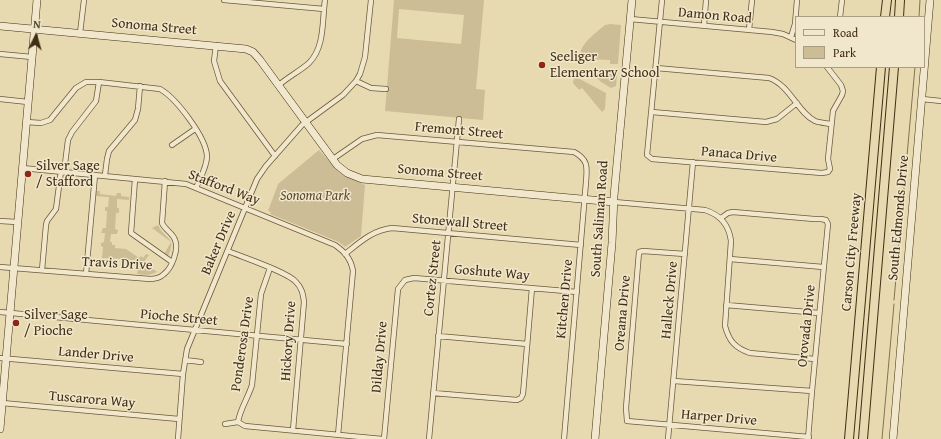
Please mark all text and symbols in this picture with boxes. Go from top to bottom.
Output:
street label: Damon Road [677,4,753,28]
street label: Sonoma Street [111,15,197,39]
north arrow [16,16,56,56]
text: N [33,16,41,32]
legend [795,16,925,68]
text: Road [833,24,858,41]
text: Park [833,44,856,61]
place label: Seeliger Elementary School [550,49,660,82]
marker: Seeliger Elementary School [537,60,547,70]
street label: Fremont Street [414,119,504,143]
street label: Panaca Drive [700,143,778,167]
street label: South Edmonds Drive [885,155,913,281]
place label: Silver Sage / Stafford [36,158,100,190]
street label: South Saliman Road [588,160,612,278]
street label: Sonoma Street [397,161,483,185]
street label: Stafford Way [186,167,262,209]
marker: Silver Sage / Stafford [23,169,33,179]
park label: Sonoma Park [280,188,350,204]
street label: Carson City Freeway [838,192,866,312]
street label: Baker Drive [198,208,240,278]
street label: Stonewall Street [411,210,509,236]
street label: Cortez Street [421,239,445,317]
street label: Travis Drive [81,254,153,274]
street label: Kitchen Drive [553,258,577,340]
street label: Halleck Drive [658,260,682,340]
street label: Goshute Way [453,261,531,285]
street label: Oreana Drive [611,274,635,352]
street label: Orovada Drive [794,284,820,368]
street label: Ponderosa Drive [228,295,258,393]
street label: Hickory Drive [278,300,300,382]
street label: Pioche Street [140,306,218,330]
place label: Silver Sage / Pioche [24,307,88,340]
marker: Silver Sage / Pioche [11,318,21,328]
street label: Dilday Drive [368,320,392,394]
street label: Lander Drive [58,343,134,367]
street label: Tuscarora Way [48,388,136,412]
street label: Harper Drive [680,406,758,430]

